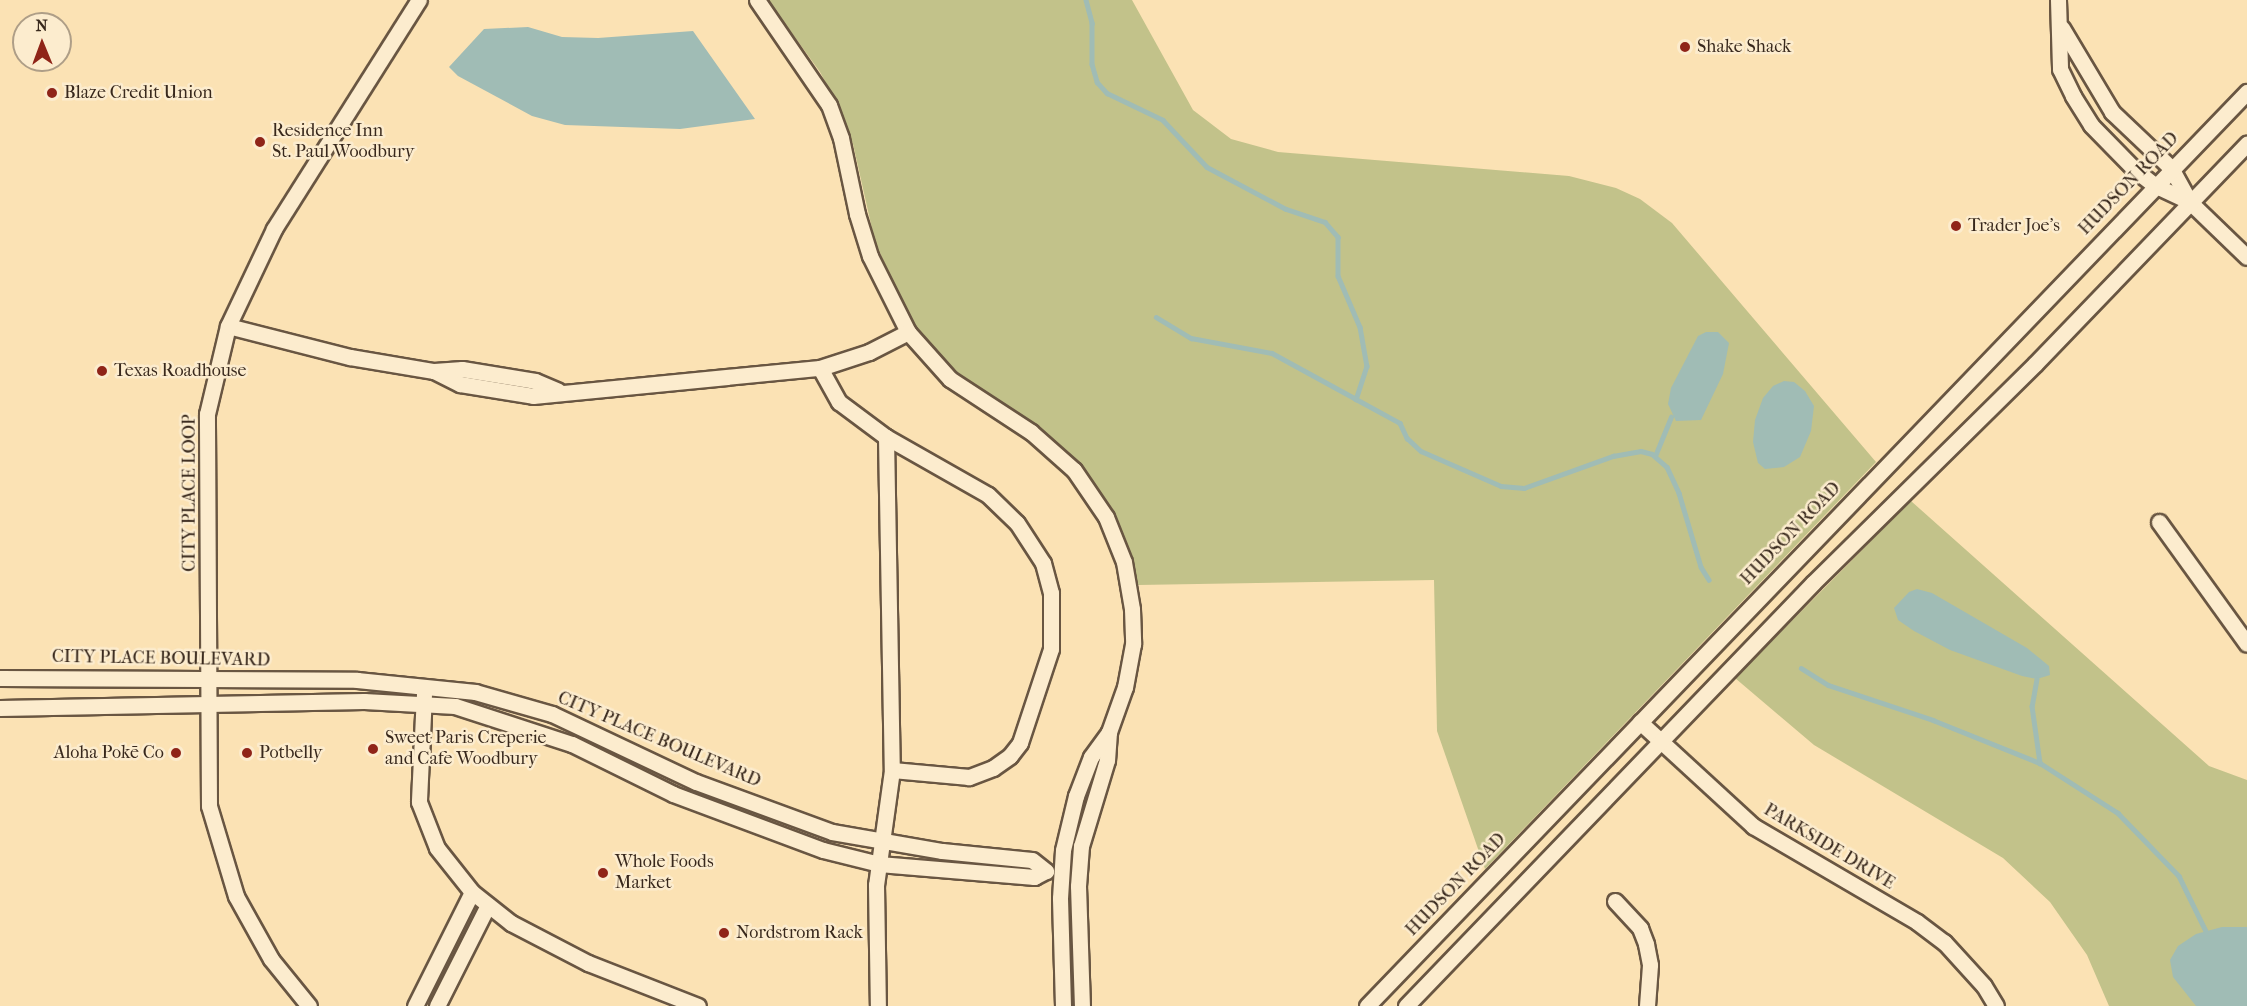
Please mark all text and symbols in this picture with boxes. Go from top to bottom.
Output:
north arrow [12,12,72,72]
text: N [35,16,48,35]
place label: Shake Shack [1697,36,1791,58]
marker: Shake Shack [1678,40,1692,54]
place label: Blaze Credit Union [64,82,213,104]
marker: Blaze Credit Union [45,86,59,100]
place label: Residence Inn St. Paul Woodbury [272,121,414,164]
street label: HUDSON ROAD [2074,128,2184,240]
marker: Residence Inn St. Paul Woodbury [253,135,267,149]
place label: Trader Joe's [1968,215,2060,237]
marker: Trader Joe's [1949,219,1963,233]
place label: Texas Roadhouse [114,360,246,382]
marker: Texas Roadhouse [95,364,109,378]
street label: CITY PLACE LOOP [179,414,201,572]
street label: HUDSON ROAD [1736,478,1846,590]
street label: CITY PLACE BOULEVARD [52,646,270,672]
street label: CITY PLACE BOULEVARD [554,687,764,793]
place label: Sweet Paris Creperie and Cafe Woodbury [385,728,547,771]
place label: Aloha Pokē Co [54,742,164,764]
place label: Potbelly [259,742,322,764]
marker: Sweet Paris Creperie and Cafe Woodbury [366,742,380,756]
marker: Aloha Pokē Co [169,746,183,760]
marker: Potbelly [240,746,254,760]
street label: PARKSIDE DRIVE [1760,799,1898,895]
street label: HUDSON ROAD [1401,829,1511,941]
place label: Whole Foods Market [615,852,714,894]
marker: Whole Foods Market [596,866,610,880]
place label: Nordstrom Rack [736,922,863,944]
marker: Nordstrom Rack [717,926,731,940]

